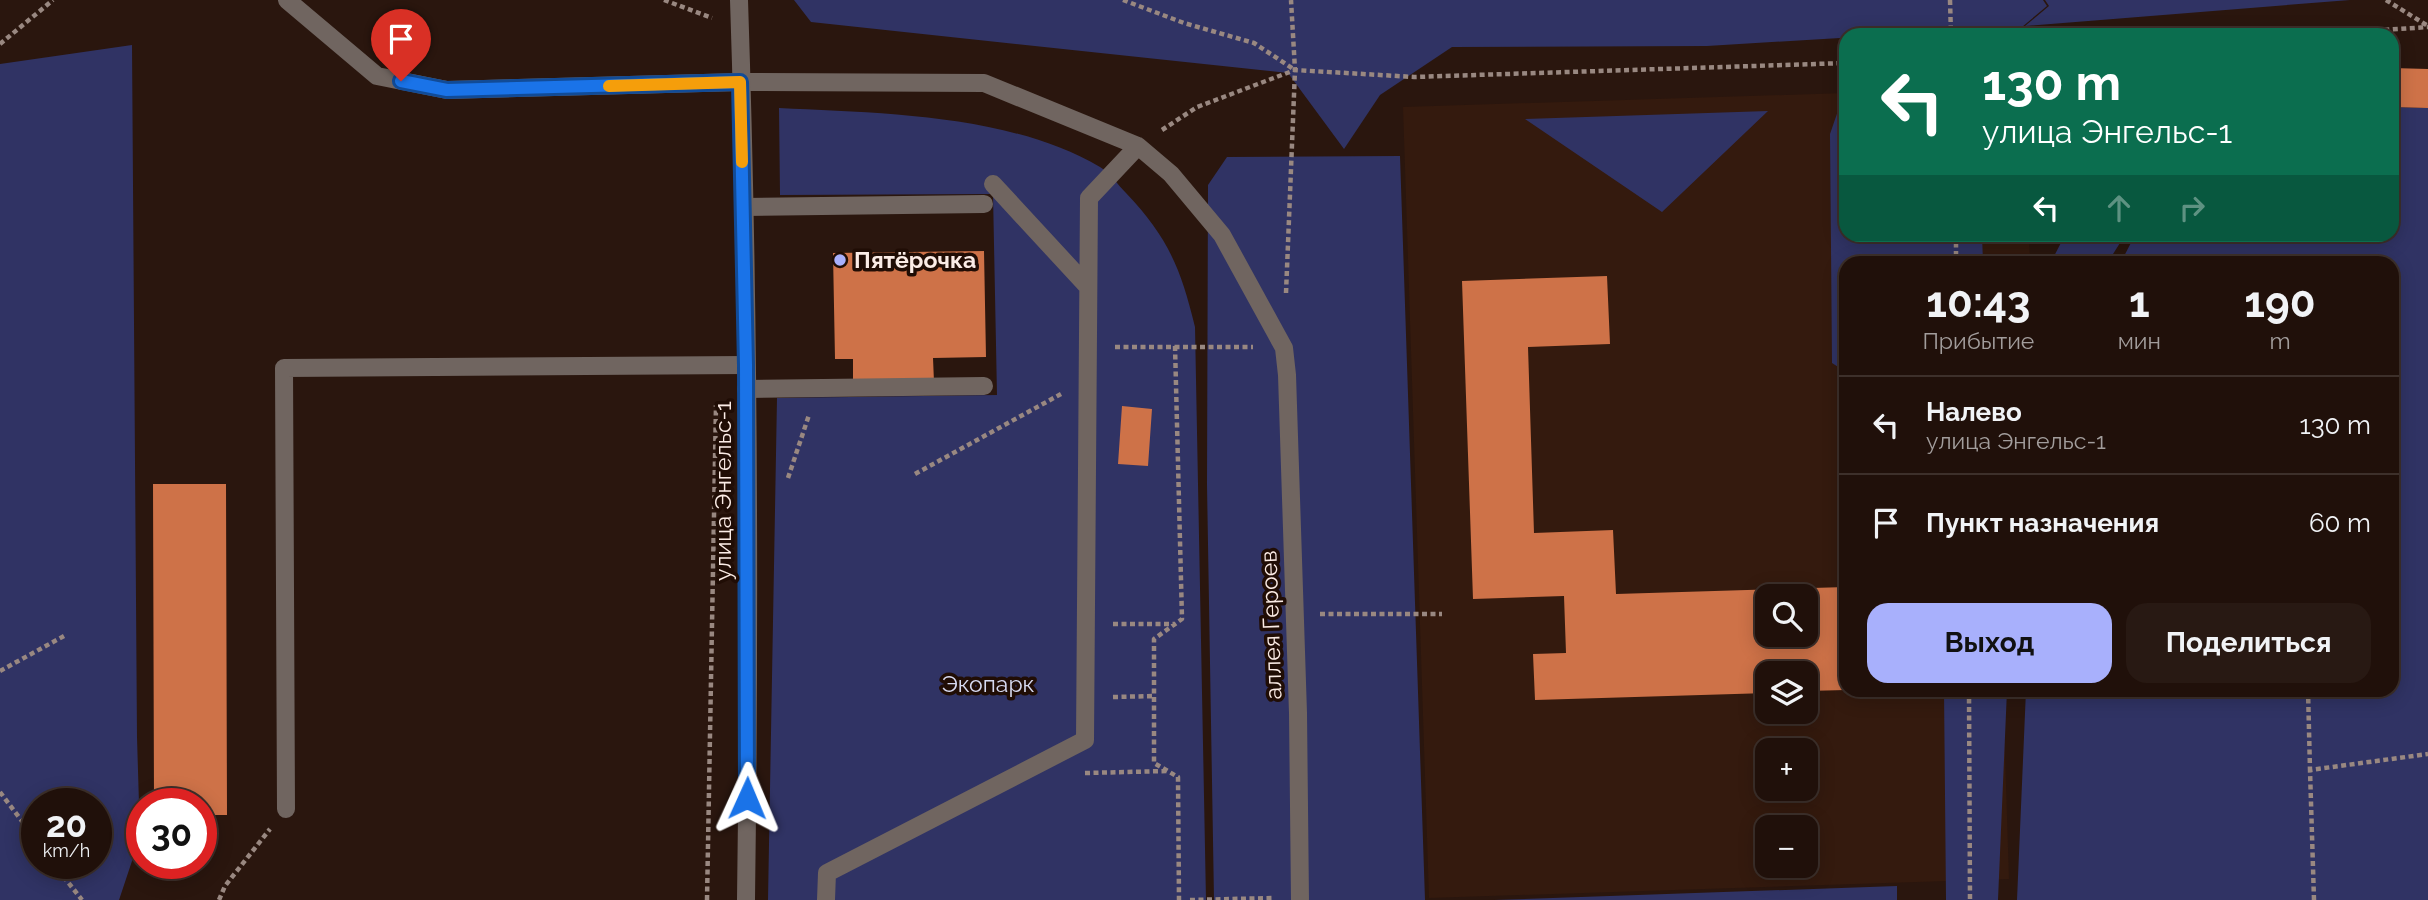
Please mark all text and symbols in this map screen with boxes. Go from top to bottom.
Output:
pin [371,9,431,81]
icon: arrive [382,20,420,58]
text: 130 m [1982,54,2121,111]
icon: left [1867,56,1958,147]
text: улица Энгельс-1 [1982,113,2232,150]
icon: left [2027,189,2065,227]
icon: ahead [2100,189,2138,227]
icon: right [2173,189,2211,227]
place label: Пятёрочка [854,246,976,273]
marker: Пятёрочка [832,252,848,268]
text: 10:43 [1926,278,2031,327]
text: 1 [2129,278,2150,327]
text: 190 [2244,278,2316,327]
text: Прибытие [1922,327,2034,354]
text: мин [2118,327,2161,354]
text: m [2269,327,2291,354]
text: Налево [1926,397,2022,427]
street label: улица Энгельс-1 [709,401,736,581]
icon: left [1867,406,1905,444]
text: 130 m [2300,410,2371,440]
text: улица Энгельс-1 [1926,427,2106,454]
icon: arrive [1867,504,1905,542]
text: Пункт назначения [1926,508,2159,538]
text: 60 m [2309,508,2371,538]
street label: аллея Героев [1254,550,1287,700]
map controls [1755,584,1818,878]
button: search [1755,584,1818,647]
button: Выход [1867,603,2112,683]
button: Поделиться [2126,603,2371,683]
button: layers [1755,661,1818,724]
park label: Экопарк [941,670,1035,697]
button: + [1755,738,1818,801]
position arrow [710,761,784,835]
speed limit sign: 30 [126,788,217,879]
text: 20 [46,804,87,845]
button: − [1755,815,1818,878]
text: km/h [43,840,90,861]

